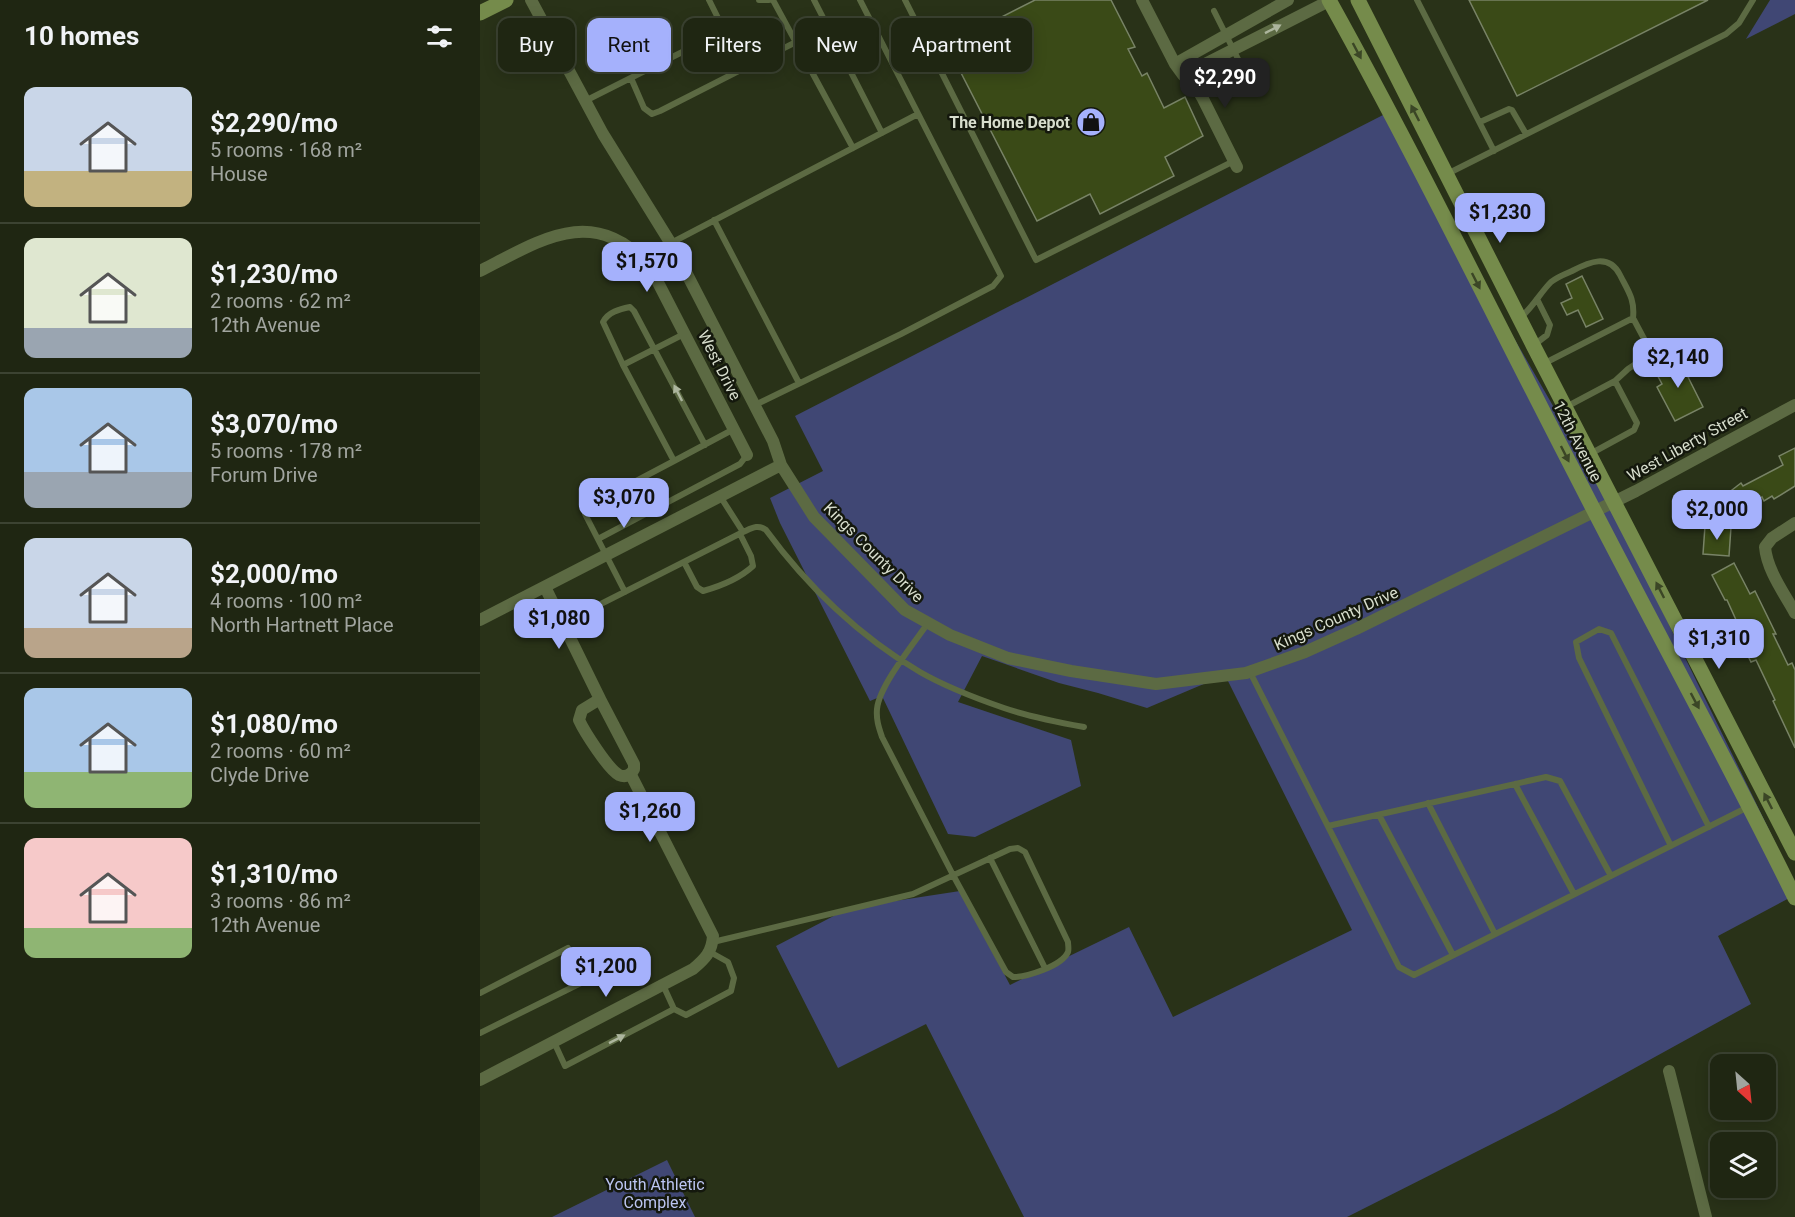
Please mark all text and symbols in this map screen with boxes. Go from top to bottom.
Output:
chip: Buy [498,18,575,72]
chip: Rent [587,18,671,72]
chip: Filters [683,18,783,72]
chip: New [795,18,879,72]
chip: Apartment [891,18,1032,72]
icon: filters [423,20,456,53]
text: 10 homes [24,21,139,51]
one-way arrow [1264,25,1281,34]
one-way arrow [1352,43,1362,60]
pin: $2,290 [1176,58,1274,109]
text: $2,290 [1194,65,1256,89]
one-way arrow [1411,105,1420,122]
shop icon: The Home Depot [1075,106,1107,138]
text: $2,290/mo [210,108,338,138]
icon: home [72,111,144,183]
place label: The Home Depot [949,113,1071,132]
text: 5 rooms · 168 m² [210,138,362,162]
text: House [210,162,268,186]
pin: $1,230 [1451,193,1549,244]
text: $1,230 [1469,200,1531,224]
pin: $1,570 [598,242,696,293]
text: $1,570 [616,249,678,273]
text: $1,230/mo [210,259,338,289]
icon: home [72,262,144,334]
one-way arrow [1471,272,1481,289]
text: 2 rooms · 62 m² [210,289,351,313]
text: 12th Avenue [210,313,320,337]
street label: West Drive [694,327,745,403]
pin: $2,140 [1629,338,1727,389]
text: $2,140 [1647,345,1709,369]
one-way arrow [673,384,683,401]
street label: 12th Avenue [1549,398,1606,485]
street label: West Liberty Street [1624,403,1751,485]
text: $3,070/mo [210,409,338,439]
icon: home [72,412,144,484]
text: 5 rooms · 178 m² [210,439,362,463]
one-way arrow [1560,446,1570,463]
text: Forum Drive [210,463,318,487]
pin: $3,070 [575,478,673,529]
text: $3,070 [593,485,655,509]
pin: $2,000 [1668,490,1766,541]
text: $2,000 [1686,497,1748,521]
street label: Kings County Drive [820,498,928,606]
text: $2,000/mo [210,559,338,589]
icon: home [72,562,144,634]
one-way arrow [1655,582,1664,599]
street label: Kings County Drive [1271,583,1401,654]
text: 4 rooms · 100 m² [210,589,362,613]
pin: $1,080 [510,599,608,650]
text: $1,080 [528,606,590,630]
text: North Hartnett Place [210,613,394,637]
pin: $1,310 [1670,619,1768,670]
text: $1,310 [1688,626,1750,650]
one-way arrow [1690,693,1700,710]
text: $1,080/mo [210,709,338,739]
icon: home [72,712,144,784]
text: 2 rooms · 60 m² [210,739,351,763]
text: Clyde Drive [210,763,309,787]
pin: $1,260 [601,792,699,843]
one-way arrow [1763,792,1773,809]
text: $1,260 [619,799,681,823]
text: $1,310/mo [210,859,338,889]
icon: home [72,862,144,934]
text: 3 rooms · 86 m² [210,889,351,913]
text: 12th Avenue [210,913,320,937]
pin: $1,200 [557,947,655,998]
text: $1,200 [575,954,637,978]
one-way arrow [608,1034,625,1044]
north arrow [1710,1054,1776,1120]
map controls [1710,1054,1776,1198]
button: layers [1710,1132,1776,1198]
park label: Youth Athletic Complex [605,1175,705,1212]

